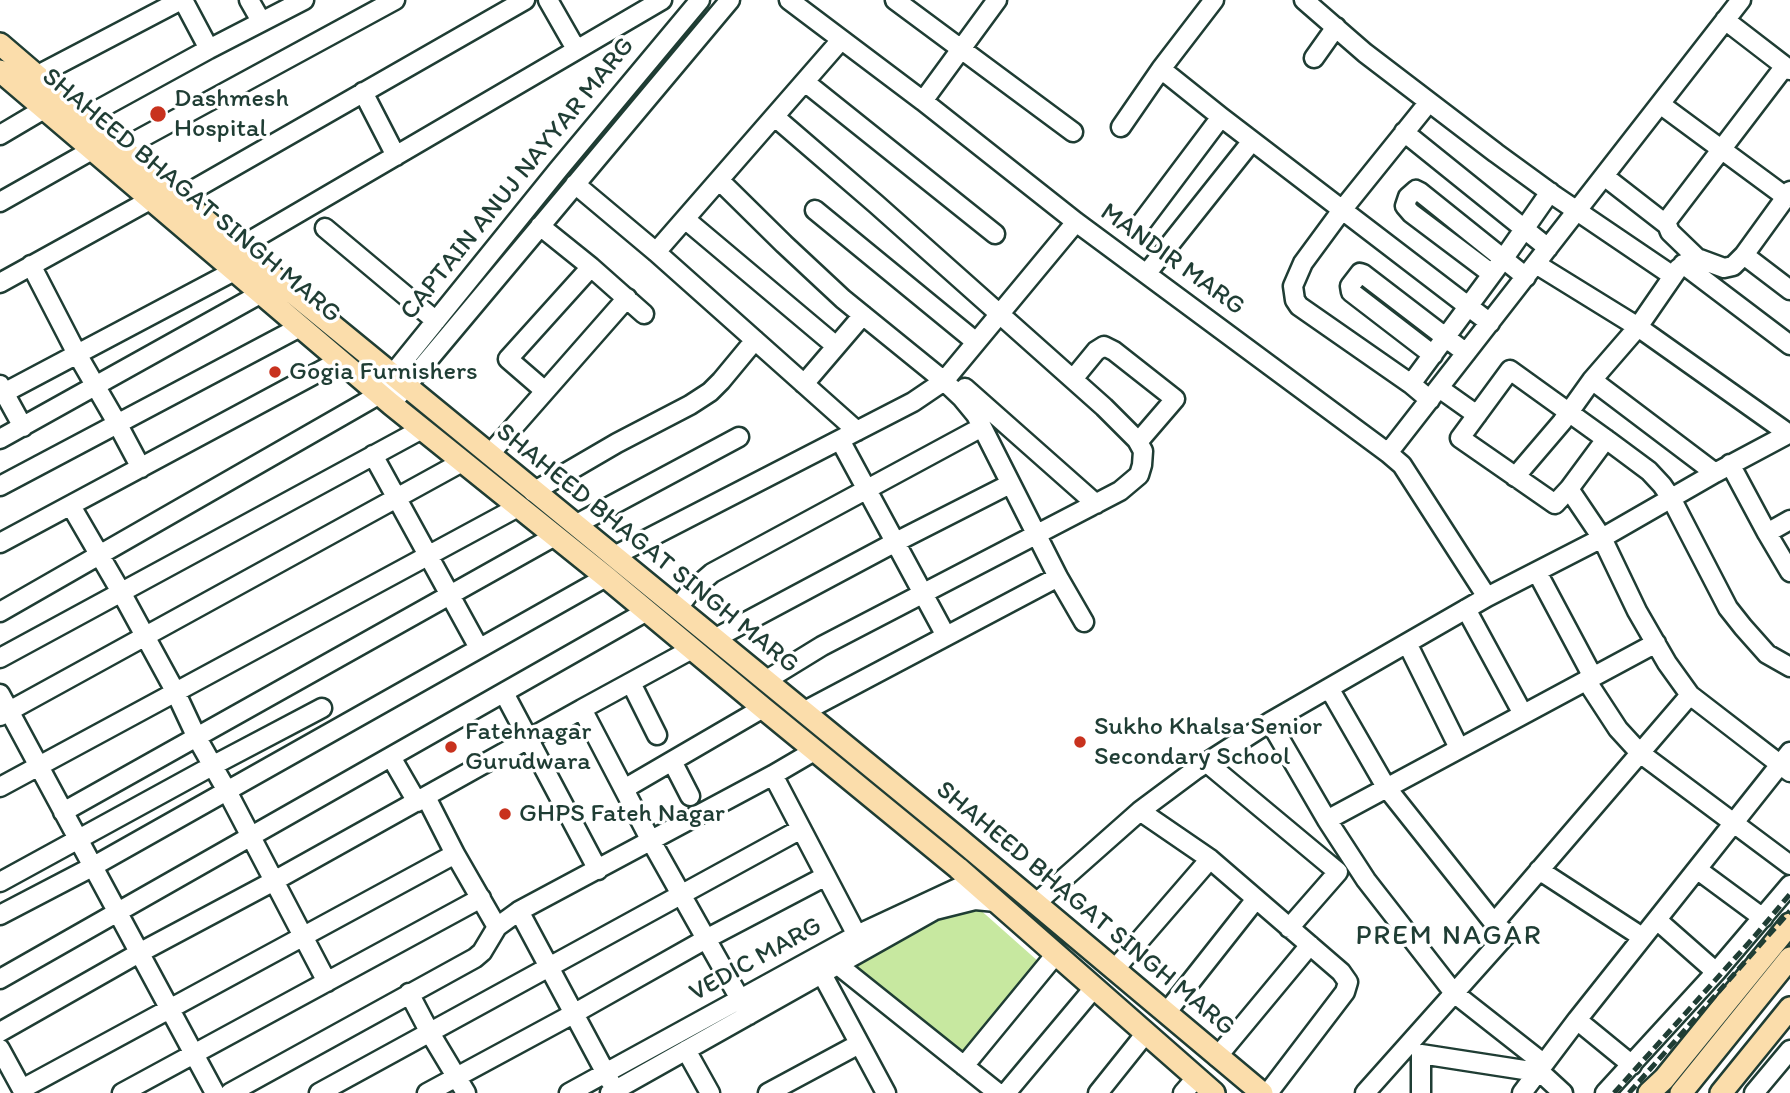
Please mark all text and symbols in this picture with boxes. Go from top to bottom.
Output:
street label: CAPTAIN ANUJ NAYYAR MARG [394,31,642,327]
street label: SHAHEED BHAGAT SINGH MARG [35,62,347,330]
place label: Dashmesh Hospital [174,83,289,144]
marker: Dashmesh Hospital [148,104,168,124]
street label: MANDIR MARG [1094,197,1250,323]
place label: Gogia Furnishers [289,356,478,388]
marker: Gogia Furnishers [267,364,283,380]
street label: SHAHEED BHAGAT SINGH MARG [489,417,805,681]
place label: Sukho Khalsa Senior Secondary School [1094,711,1322,772]
place label: Fatehnagar Gurudwara [465,716,591,778]
marker: Sukho Khalsa Senior Secondary School [1072,734,1088,750]
marker: Fatehnagar Gurudwara [443,739,459,755]
street label: SHAHEED BHAGAT SINGH MARG [929,775,1241,1043]
place label: GHPS Fateh Nagar [519,798,725,830]
marker: GHPS Fateh Nagar [497,806,513,822]
street label: VEDIC MARG [684,911,828,1009]
district label: PREM NAGAR [1356,920,1542,954]

